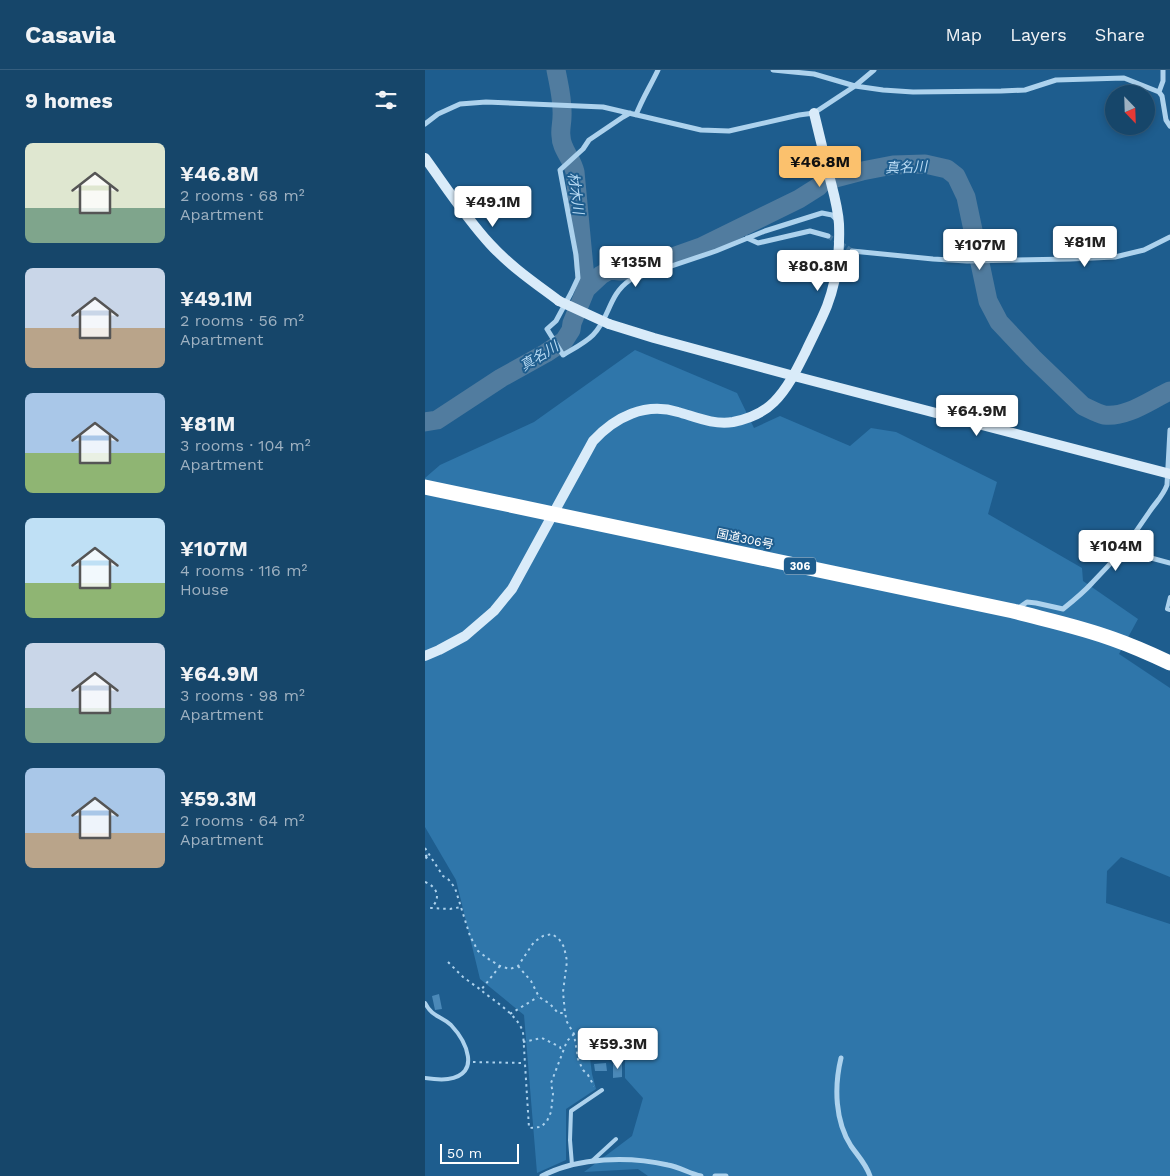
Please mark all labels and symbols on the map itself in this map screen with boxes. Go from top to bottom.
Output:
north arrow [1105,85,1155,135]
pin: ¥46.8M [779,146,861,188]
water label: 真名川 [885,158,929,176]
water label: 材木川 [565,171,587,217]
pin: ¥49.1M [452,186,534,228]
pin: ¥81M [1055,226,1115,268]
pin: ¥107M [945,228,1015,271]
pin: ¥135M [601,246,671,288]
pin: ¥80.8M [777,250,859,292]
water label: 真名川 [517,337,563,374]
pin: ¥64.9M [936,394,1018,437]
street label: 国道306号 [715,526,775,552]
pin: ¥104M [1081,530,1151,572]
road number: 306 [784,558,816,574]
pin: ¥59.3M [577,1028,659,1070]
scale bar [440,1141,519,1164]

